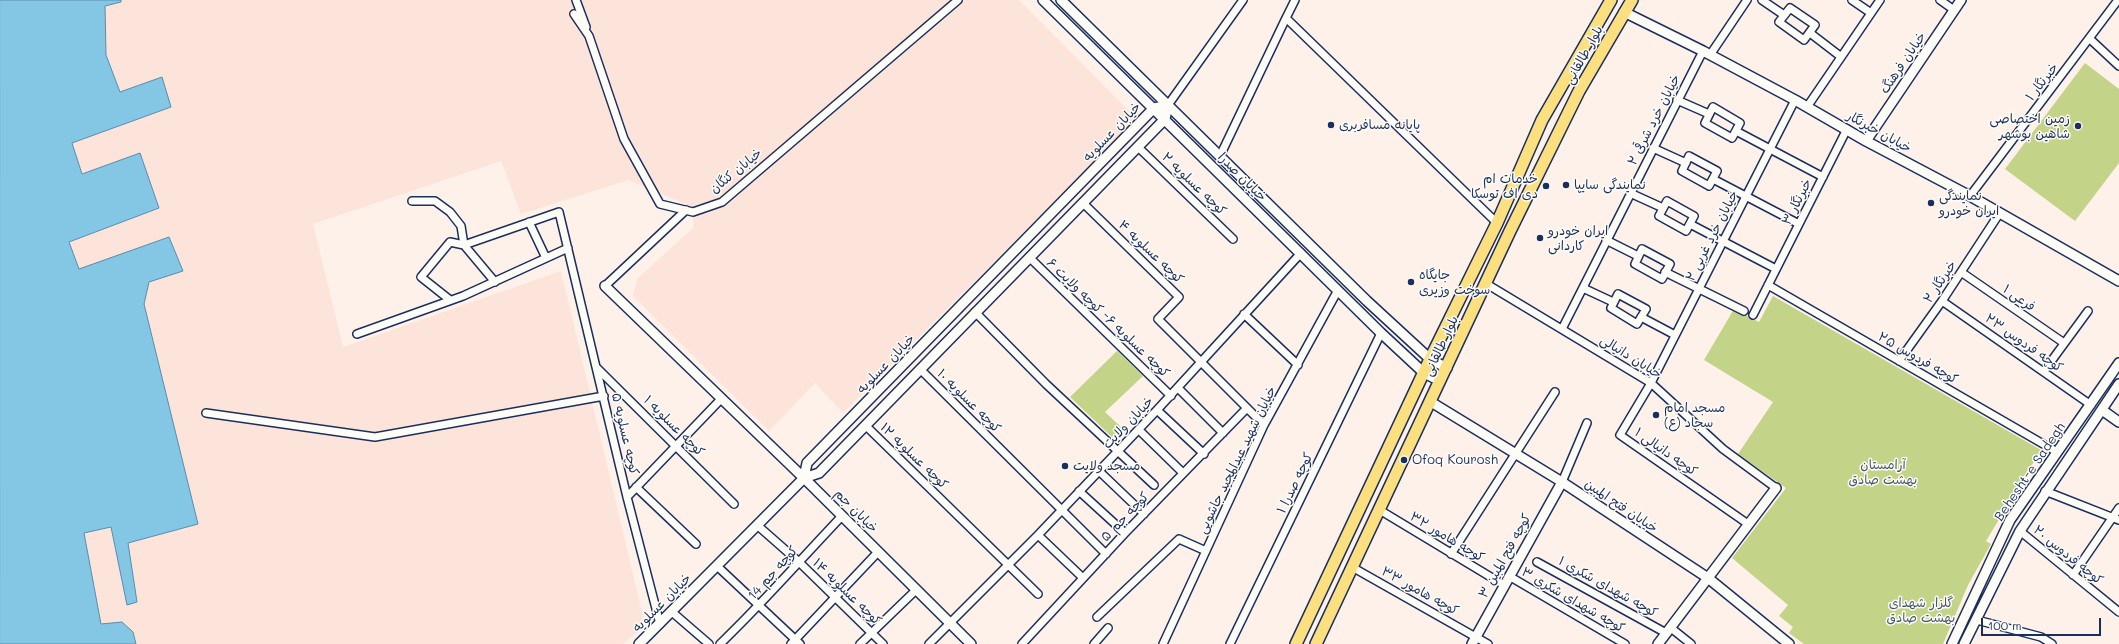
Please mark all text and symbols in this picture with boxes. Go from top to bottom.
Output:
street label: بلوار طالقانی [1561,23,1607,87]
street label: خیابان فرهنگ [1877,29,1929,97]
street label: خبرنگار ۱ [2022,60,2062,104]
street label: خیابان خرد شرقی ۲ [1624,72,1684,168]
street label: خیابان عسلویه [1080,99,1144,165]
street label: خیابان خبرنگار [1844,108,1914,156]
place label: زمین اختصاصی شاهین بوشهر [1989,111,2070,142]
place label: پایانه مسافربری [1339,117,1420,133]
marker: پایانه مسافربری [1326,120,1336,130]
marker: زمین اختصاصی شاهین بوشهر [2073,121,2083,131]
street label: خیابان کنگان [707,145,765,197]
street label: کوچه عسلویه ۲ [1159,149,1229,219]
street label: خیابان صدرا [1214,149,1270,205]
place label: خدمات ام دی اف توسکا [1471,171,1538,202]
street label: خبرنگار ۳ [1779,176,1815,228]
place label: نمایندگی سایپا [1574,177,1646,193]
marker: نمایندگی سایپا [1561,180,1571,190]
marker: خدمات ام دی اف توسکا [1541,181,1551,191]
street label: خیابان خرد غربی ۲ [1682,188,1742,284]
place label: نمایندگی ایران خودرو [1939,188,1999,219]
marker: نمایندگی ایران خودرو [1926,198,1936,208]
street label: کوچه عسلویه ۴ [1115,217,1187,287]
place label: ایران خودرو کاردانی [1548,223,1608,254]
marker: ایران خودرو کاردانی [1535,233,1545,243]
street label: کوچه عسلویه ۶- کوچه ولایت ۶ [1043,255,1173,381]
street label: خبرنگار ۲ [1920,258,1960,306]
place label: جایگاه سوخت وزیری [1419,267,1490,298]
marker: جایگاه سوخت وزیری [1406,277,1416,287]
street label: فرعی ۱ [2000,281,2038,315]
street label: کوچه فردوس ۲۳ [1982,310,2066,376]
street label: بلوار طالقانی [1420,313,1462,379]
street label: کوچه فردوس ۲۵ [1875,329,1961,387]
street label: خیابان عسلویه [854,331,918,397]
street label: خیابان دانیالی [1597,332,1665,382]
street label: کوچه عسلویه ۱۰ [934,366,1004,436]
street label: خیابان شهید عبدالمجید جاشویی [1194,384,1280,536]
street label: کوچه عسلویه ۵ [608,391,642,477]
street label: کوچه عسلویه ۱ [640,392,708,460]
street label: خیابان ولایت [1099,394,1157,452]
place label: مسجد امام سجاد (ع) [1664,400,1725,431]
marker: مسجد امام سجاد (ع) [1651,410,1661,420]
street label: کوچه عسلویه ۱۲ [877,420,951,492]
street label: Behesht-e Sadegh [1991,420,2069,524]
street label: کوچه دانیالی ۱ [1632,425,1700,479]
street label: کوچه صدرا ۱ [1274,450,1316,516]
place label: Ofoq Kourosh [1412,452,1498,468]
marker: Ofoq Kourosh [1399,455,1409,465]
park label: آرامستان بهشت صادق [1849,457,1917,488]
place label: مسجد ولایت [1073,458,1140,474]
marker: مسجد ولایت [1060,461,1070,471]
street label: خیابان فتح المبین [1582,476,1660,536]
street label: خیابان جم [831,486,881,536]
street label: کوچه جم ۵ [1098,489,1152,545]
street label: کوچه هامور ۳۲ [1407,509,1487,565]
street label: کوچه فتح المبین ۳ [1475,511,1535,601]
street label: کوچه فردوس ۲۰ [2030,522,2106,588]
street label: کوچه جم 14 [745,543,801,603]
street label: کوچه شهدای شکری ۱ [1556,553,1660,621]
street label: کوچه عسلویه ۱۴ [809,555,885,629]
street label: کوچه هامور ۳۳ [1379,563,1461,619]
street label: کوچه شهدای شکری ۳ [1519,564,1627,636]
street label: خیابان عسلویه [630,571,694,635]
park label: گلزار شهدای بهشت صادق [1887,595,1955,626]
scale bar [1983,610,2103,636]
text: 100 m [1988,617,2022,633]

